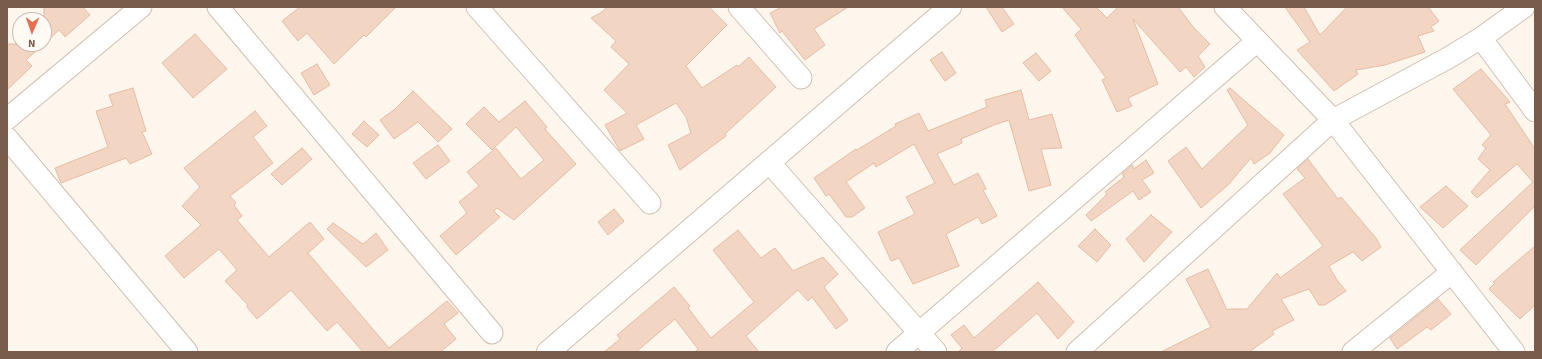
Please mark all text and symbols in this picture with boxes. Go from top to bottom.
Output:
north arrow [12,12,52,52]
text: N [28,36,36,51]

